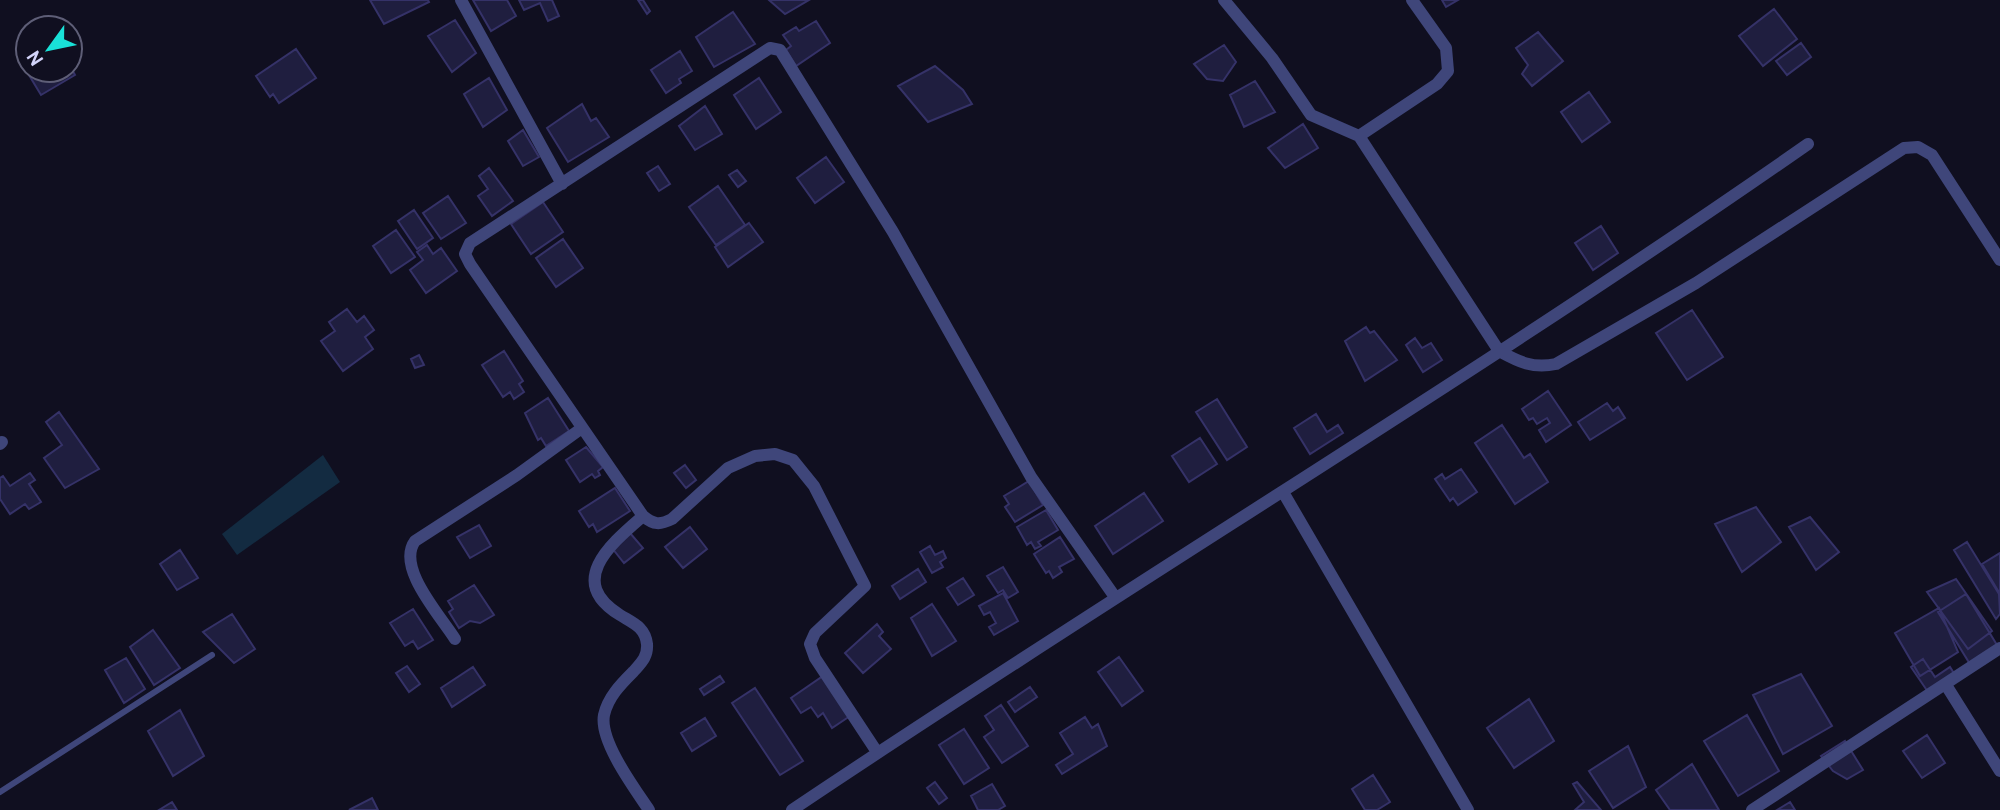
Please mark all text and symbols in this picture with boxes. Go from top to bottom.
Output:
north arrow [14,14,84,84]
text: N [23,45,50,69]

